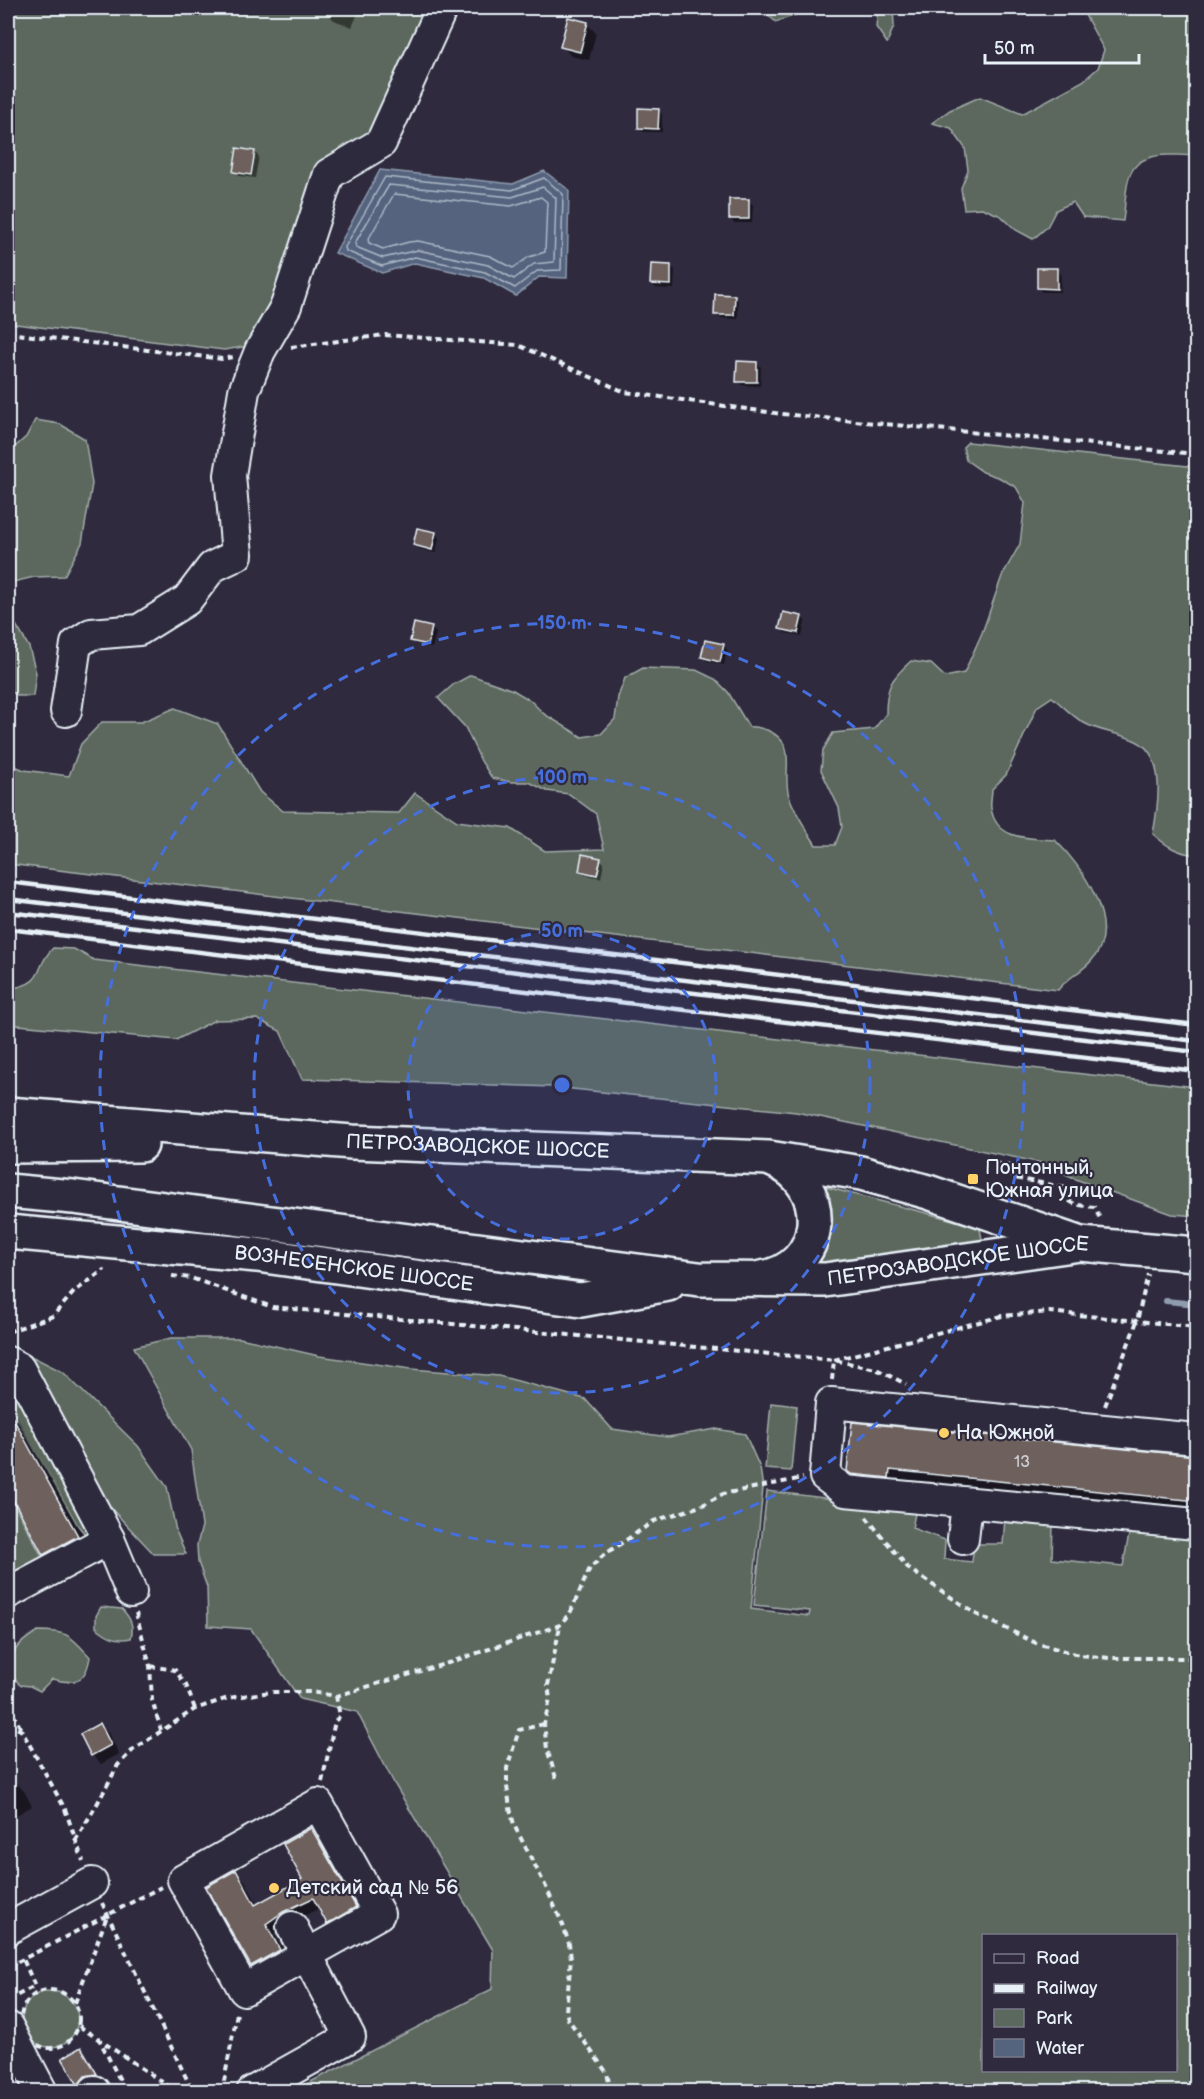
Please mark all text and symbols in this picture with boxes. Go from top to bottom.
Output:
scale bar [985,27,1140,65]
text: 50 m [994,38,1035,59]
text: 150 m [537,613,587,634]
text: 100 m [537,767,587,788]
text: 50 m [541,921,583,942]
centre of rings [552,1075,572,1095]
street label: ПЕТРОЗАВОДСКОЕ ШОССЕ [346,1130,610,1164]
place label: Понтонный, Южная улица [985,1156,1114,1203]
marker: Понтонный, Южная улица [966,1172,980,1186]
street label: ПЕТРОЗАВОДСКОЕ ШОССЕ [826,1232,1090,1292]
street label: ВОЗНЕСЕНСКОЕ ШОССЕ [234,1241,475,1297]
place label: На Южной [956,1421,1055,1445]
marker: На Южной [937,1426,951,1440]
house number: 13 [1014,1453,1030,1472]
place label: Детский сад № 56 [286,1876,458,1900]
marker: Детский сад № 56 [267,1881,281,1895]
legend [982,1934,1177,2072]
text: Road [1036,1948,1080,1969]
text: Railway [1036,1978,1098,1999]
text: Park [1036,2008,1072,2029]
text: Water [1036,2038,1084,2059]

